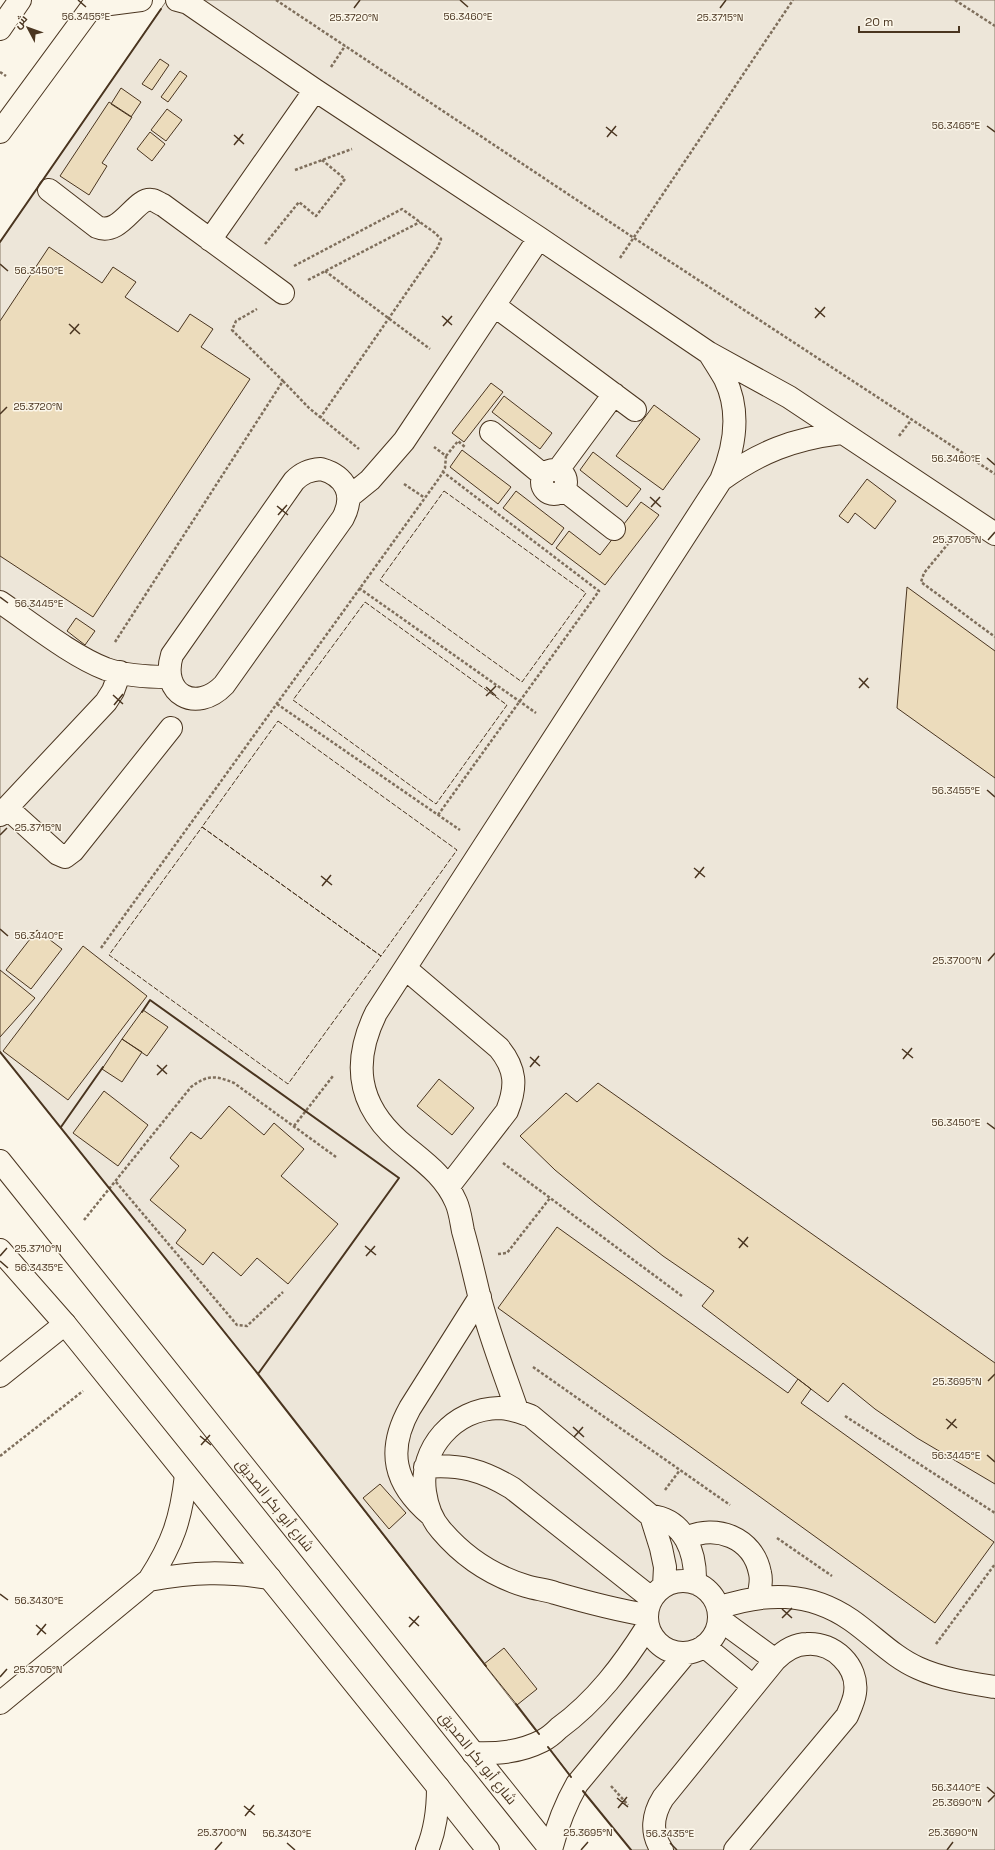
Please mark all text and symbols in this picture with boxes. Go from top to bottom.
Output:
north arrow [8,8,48,48]
scale bar [859,8,959,34]
text: 56.3455°E [62,10,111,23]
text: 56.3460°E [444,10,493,23]
text: 25.3720°N [329,11,379,24]
text: 25.3715°N [697,11,743,24]
text: ش [11,12,30,31]
text: 20 m [865,14,893,30]
text: 56.3465°E [932,119,981,132]
text: 56.3450°E [15,264,64,277]
text: 25.3720°N [13,400,63,413]
text: 56.3460°E [932,452,981,465]
text: 25.3705°N [932,533,982,546]
text: 56.3445°E [15,597,64,610]
text: 56.3455°E [932,784,981,797]
text: 25.3715°N [15,821,61,834]
text: 56.3440°E [14,929,64,942]
text: 25.3700°N [932,954,982,967]
text: 56.3450°E [932,1116,981,1129]
text: 25.3710°N [14,1242,62,1255]
text: 56.3435°E [15,1261,64,1274]
text: 25.3695°N [932,1375,982,1388]
text: 56.3445°E [932,1449,981,1462]
street label: شارع أبو بكر الصديق [232,1455,318,1555]
text: 56.3430°E [15,1594,64,1607]
text: 25.3705°N [13,1663,63,1676]
street label: شارع أبو بكر الصديق [435,1708,521,1808]
text: 56.3440°E [931,1781,981,1794]
text: 25.3690°N [932,1796,982,1809]
text: 25.3700°N [197,1826,247,1839]
text: 25.3695°N [563,1826,613,1839]
text: 25.3690°N [928,1826,978,1839]
text: 56.3430°E [263,1827,312,1840]
text: 56.3435°E [646,1827,695,1840]

